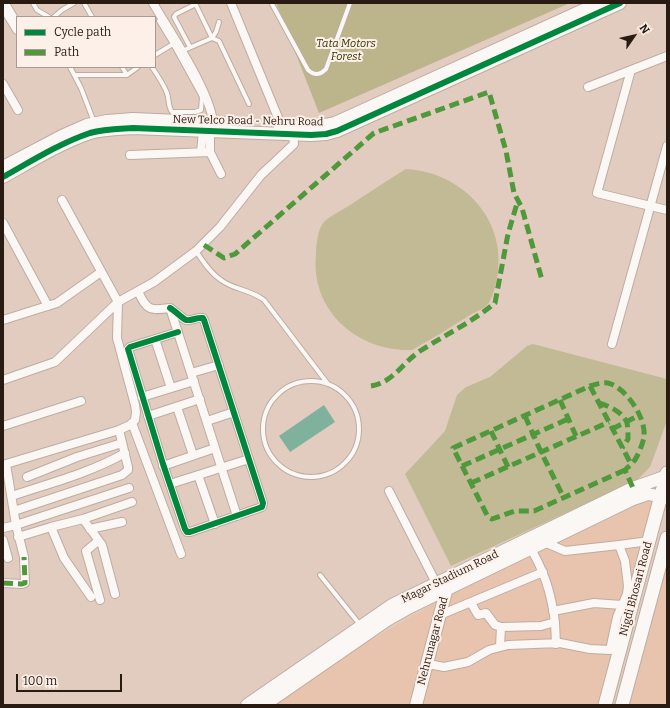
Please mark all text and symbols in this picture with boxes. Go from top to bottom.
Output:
legend [16,16,156,68]
north arrow [614,16,654,56]
text: N [637,22,652,36]
text: Cycle path [54,25,111,39]
park label: Tata Motors Forest [316,37,376,63]
text: Path [54,45,79,59]
street label: New Telco Road - Nehru Road [173,113,323,129]
street label: Nigdi Bhosari Road [617,540,655,638]
street label: Magar Stadium Road [399,548,501,606]
street label: Nehrunagar Road [415,595,451,687]
scale bar [18,666,124,692]
text: 100 m [23,674,57,688]

